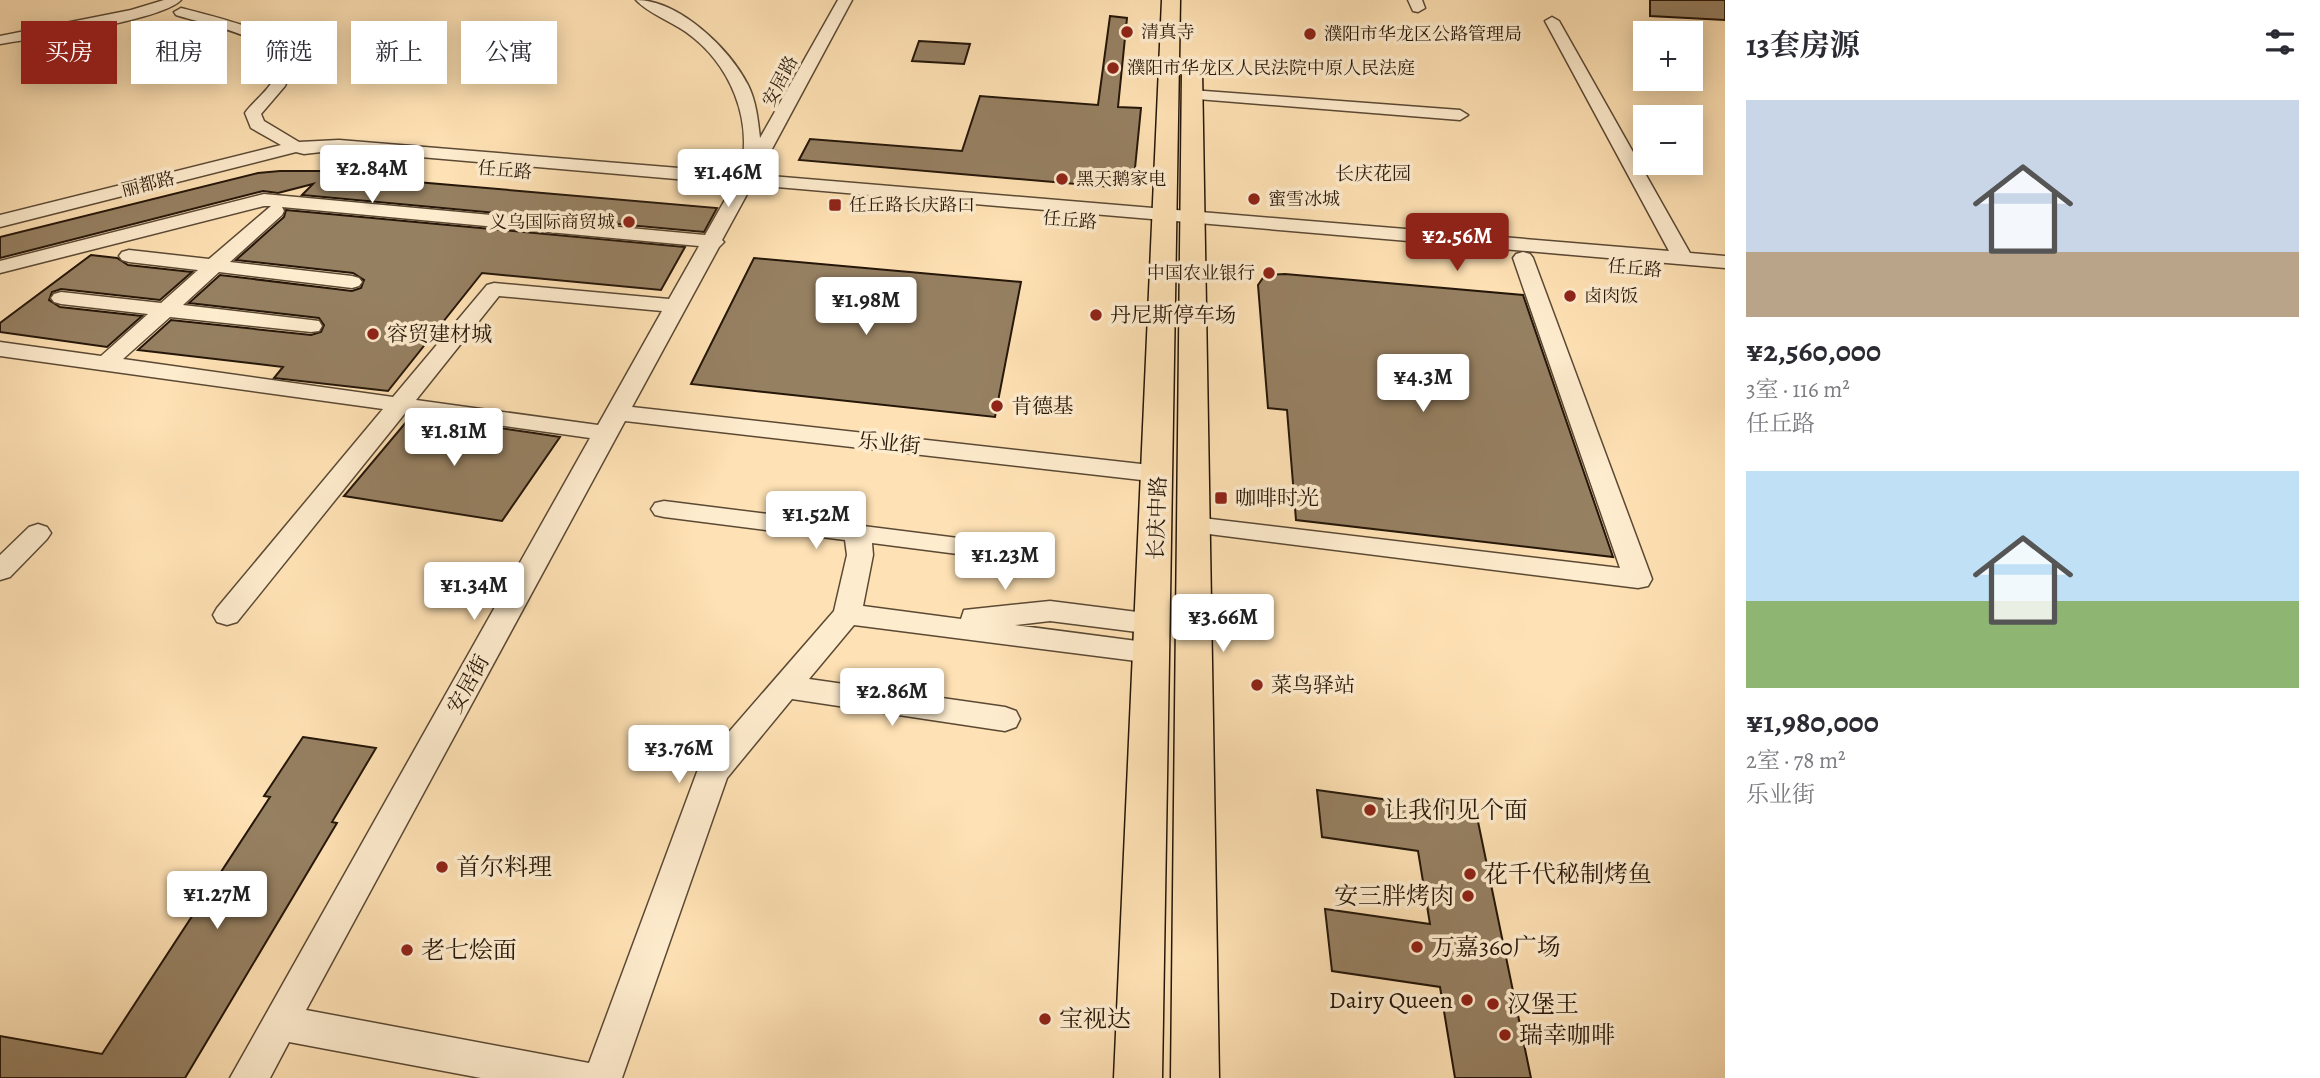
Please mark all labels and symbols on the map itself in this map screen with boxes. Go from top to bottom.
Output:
place label: 清真寺 [1141,20,1195,44]
place label: 濮阳市华龙区公路管理局 [1324,22,1522,46]
marker: 清真寺 [1119,24,1135,40]
marker: 濮阳市华龙区公路管理局 [1302,26,1318,42]
street label: 安居路 [757,52,803,110]
place label: 濮阳市华龙区人民法院中原人民法庭 [1127,56,1415,80]
marker: 濮阳市华龙区人民法院中原人民法庭 [1105,60,1121,76]
pin: ¥2.84M [315,146,429,205]
pin: ¥1.46M [671,150,785,209]
street label: 任丘路 [477,156,533,184]
district label: 长庆花园 [1335,161,1411,187]
street label: 丽都路 [119,166,177,202]
place label: 黑天鹅家电 [1076,167,1166,191]
marker: 黑天鹅家电 [1054,171,1070,187]
place label: 蜜雪冰城 [1268,187,1340,211]
marker: 蜜雪冰城 [1246,191,1262,207]
place label: 任丘路长庆路口 [849,193,975,217]
marker: 任丘路长庆路口 [827,197,843,213]
street label: 任丘路 [1042,206,1098,234]
place label: 义乌国际商贸城 [489,210,615,234]
marker: 义乌国际商贸城 [621,214,637,230]
pin: ¥2.56M [1400,214,1514,273]
street label: 任丘路 [1607,254,1663,282]
place label: 中国农业银行 [1147,261,1255,285]
marker: 中国农业银行 [1261,265,1277,281]
pin: ¥1.98M [809,278,923,337]
place label: 卤肉饭 [1584,284,1638,308]
marker: 卤肉饭 [1562,288,1578,304]
place label: 丹尼斯停车场 [1110,301,1236,329]
marker: 丹尼斯停车场 [1088,307,1104,323]
place label: 容贸建材城 [387,320,492,348]
marker: 容贸建材城 [365,326,381,342]
pin: ¥4.3M [1374,354,1472,414]
place label: 肯德基 [1011,392,1074,420]
marker: 肯德基 [989,398,1005,414]
pin: ¥1.81M [397,408,511,468]
street label: 乐业街 [856,426,922,460]
street label: 长庆中路 [1142,476,1172,560]
place label: 咖啡时光 [1235,484,1319,512]
marker: 咖啡时光 [1213,490,1229,506]
pin: ¥1.52M [759,491,873,551]
pin: ¥1.23M [948,532,1062,592]
pin: ¥1.34M [417,562,531,622]
pin: ¥3.66M [1166,594,1280,654]
street label: 安居街 [440,650,496,718]
pin: ¥2.86M [835,668,949,728]
place label: 菜鸟驿站 [1271,671,1355,699]
marker: 菜鸟驿站 [1249,677,1265,693]
pin: ¥3.76M [622,726,736,785]
place label: 让我们见个面 [1384,794,1528,826]
marker: 让我们见个面 [1362,802,1378,818]
place label: 首尔料理 [456,851,552,883]
place label: 花千代秘制烤鱼 [1484,858,1652,890]
marker: 首尔料理 [434,859,450,875]
marker: 花千代秘制烤鱼 [1462,866,1478,882]
pin: ¥1.27M [160,872,274,931]
place label: 安三胖烤肉 [1334,880,1454,912]
marker: 安三胖烤肉 [1460,888,1476,904]
place label: 万嘉360广场 [1431,931,1561,963]
place label: 老七烩面 [421,934,517,966]
marker: 万嘉360广场 [1409,939,1425,955]
marker: 老七烩面 [399,942,415,958]
place label: Dairy Queen [1329,984,1453,1016]
place label: 汉堡王 [1507,988,1579,1020]
marker: Dairy Queen [1459,992,1475,1008]
marker: 汉堡王 [1485,996,1501,1012]
place label: 宝视达 [1059,1003,1131,1035]
marker: 宝视达 [1037,1011,1053,1027]
place label: 瑞幸咖啡 [1519,1019,1615,1051]
marker: 瑞幸咖啡 [1497,1027,1513,1043]

